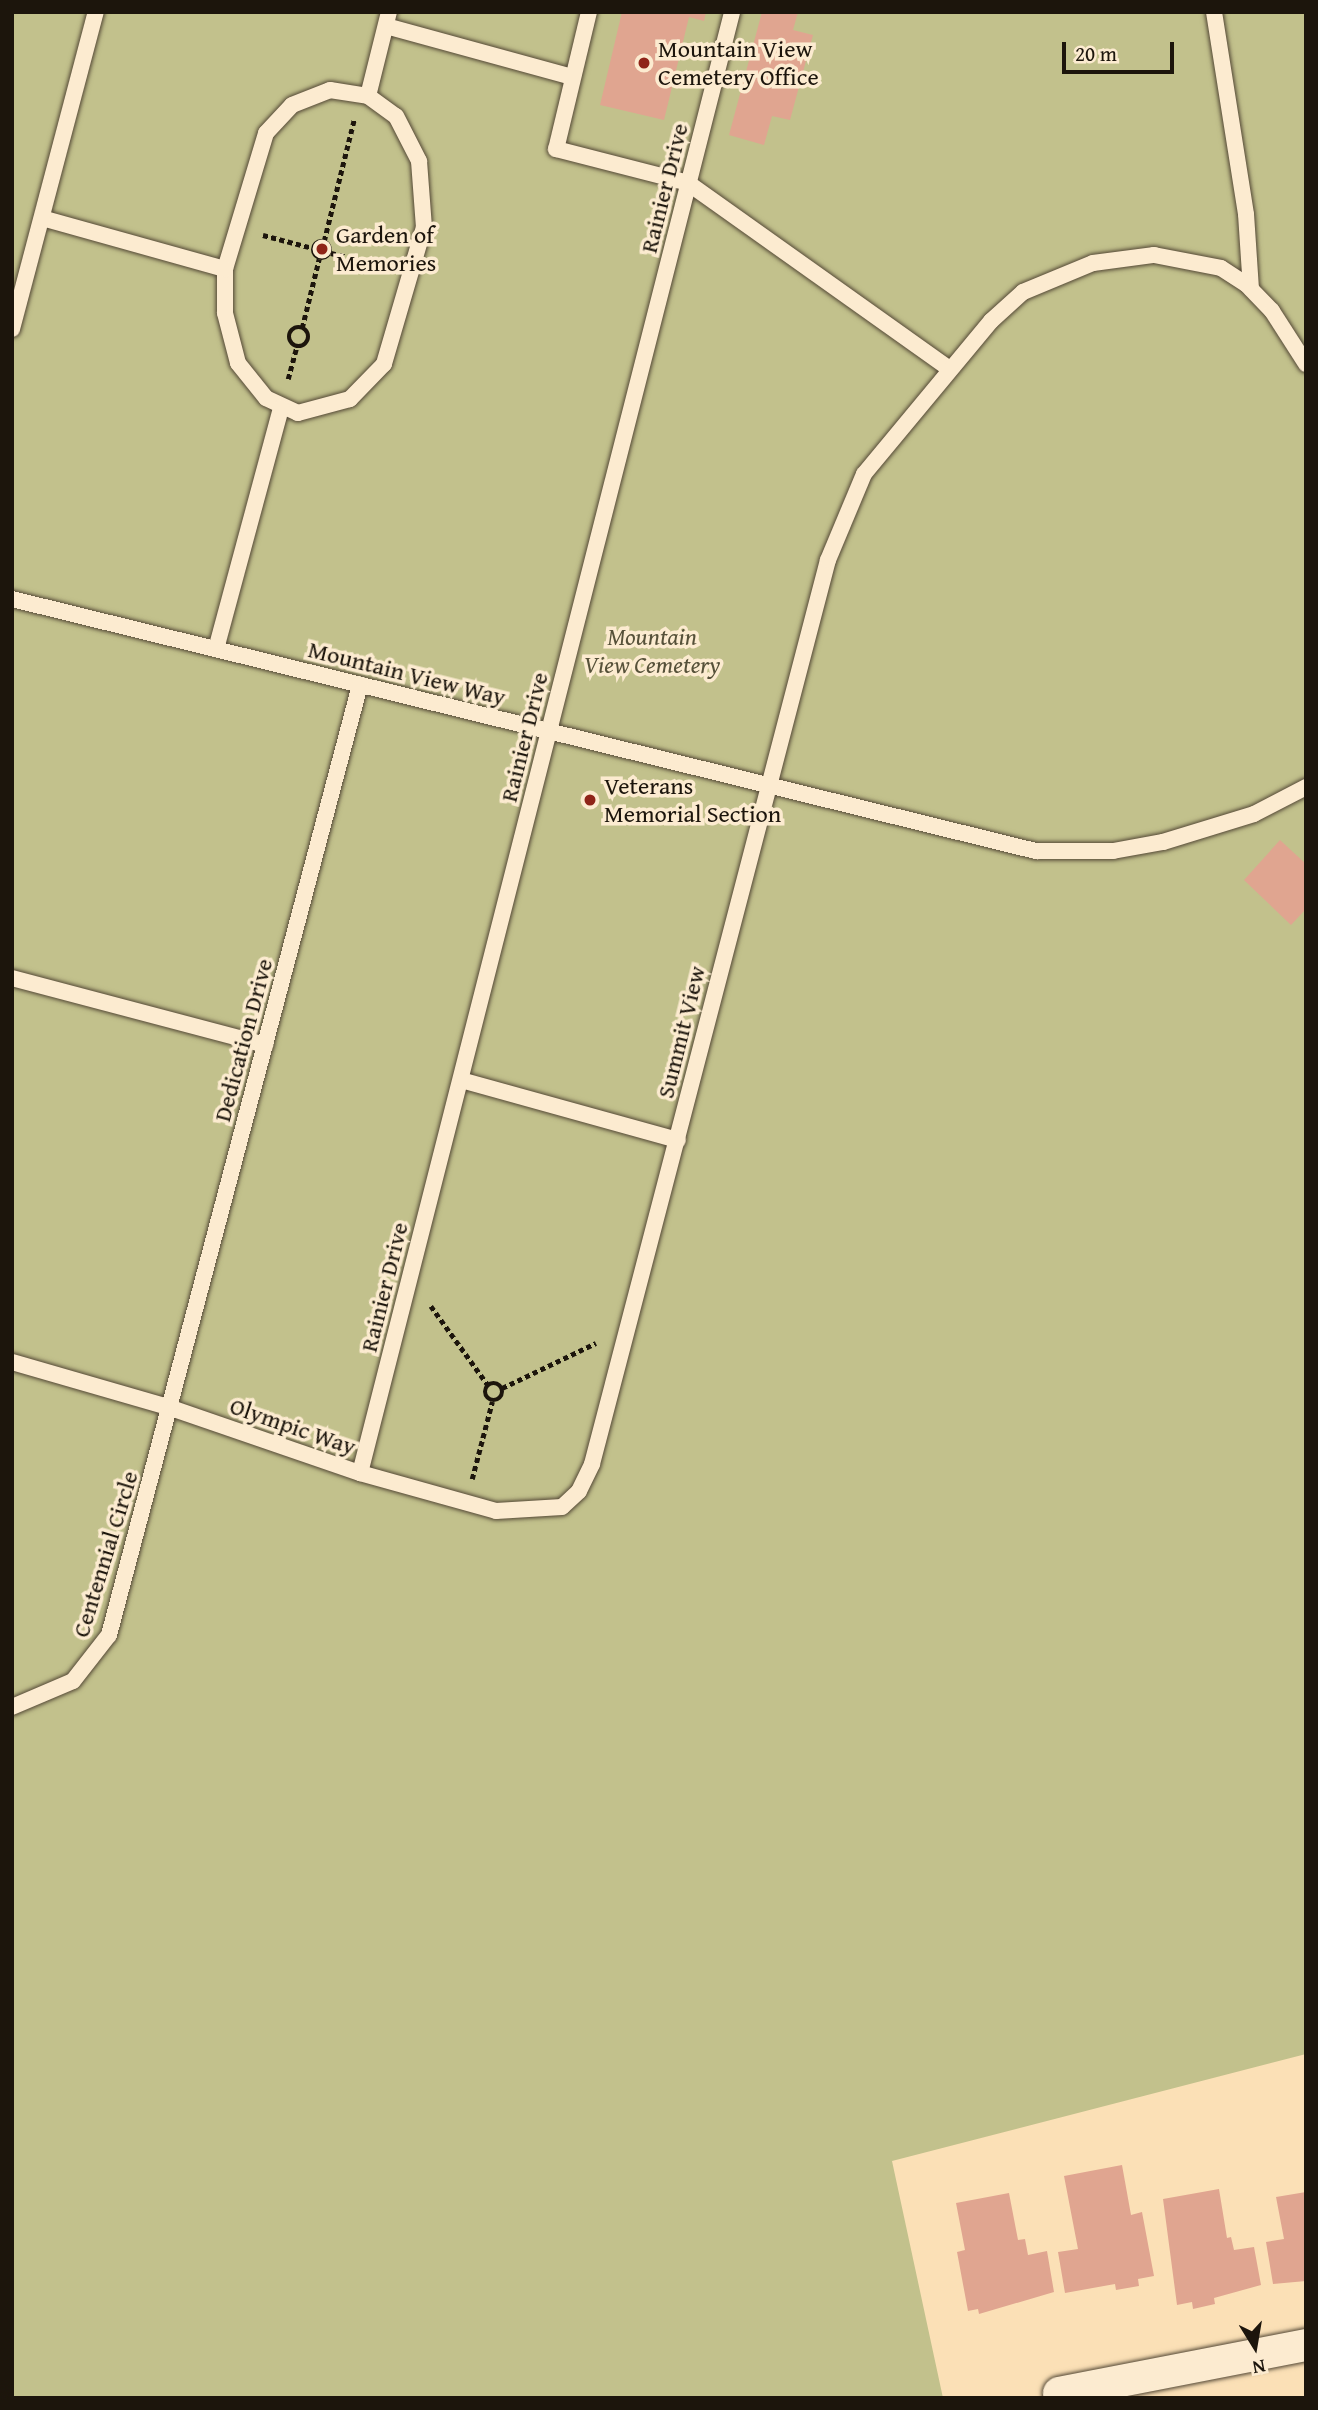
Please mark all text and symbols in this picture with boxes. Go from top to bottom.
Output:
scale bar [1066,28,1178,72]
place label: Mountain View Cemetery Office [658,35,819,91]
text: 20 m [1075,38,1117,69]
marker: Mountain View Cemetery Office [636,55,652,71]
street label: Rainier Drive [634,120,694,256]
place label: Garden of Memories [336,221,436,277]
marker: Garden of Memories [314,241,330,257]
park label: Mountain View Cemetery [584,623,720,679]
street label: Mountain View Way [305,635,509,711]
street label: Rainier Drive [494,669,554,805]
place label: Veterans Memorial Section [604,772,781,828]
marker: Veterans Memorial Section [582,792,598,808]
street label: Dedication Drive [207,955,279,1125]
street label: Summit View [651,963,711,1101]
street label: Rainier Drive [354,1219,414,1355]
street label: Olympic Way [226,1391,360,1461]
street label: Centennial Circle [66,1467,144,1641]
north arrow [1220,2312,1290,2382]
text: N [1250,2353,1268,2383]

